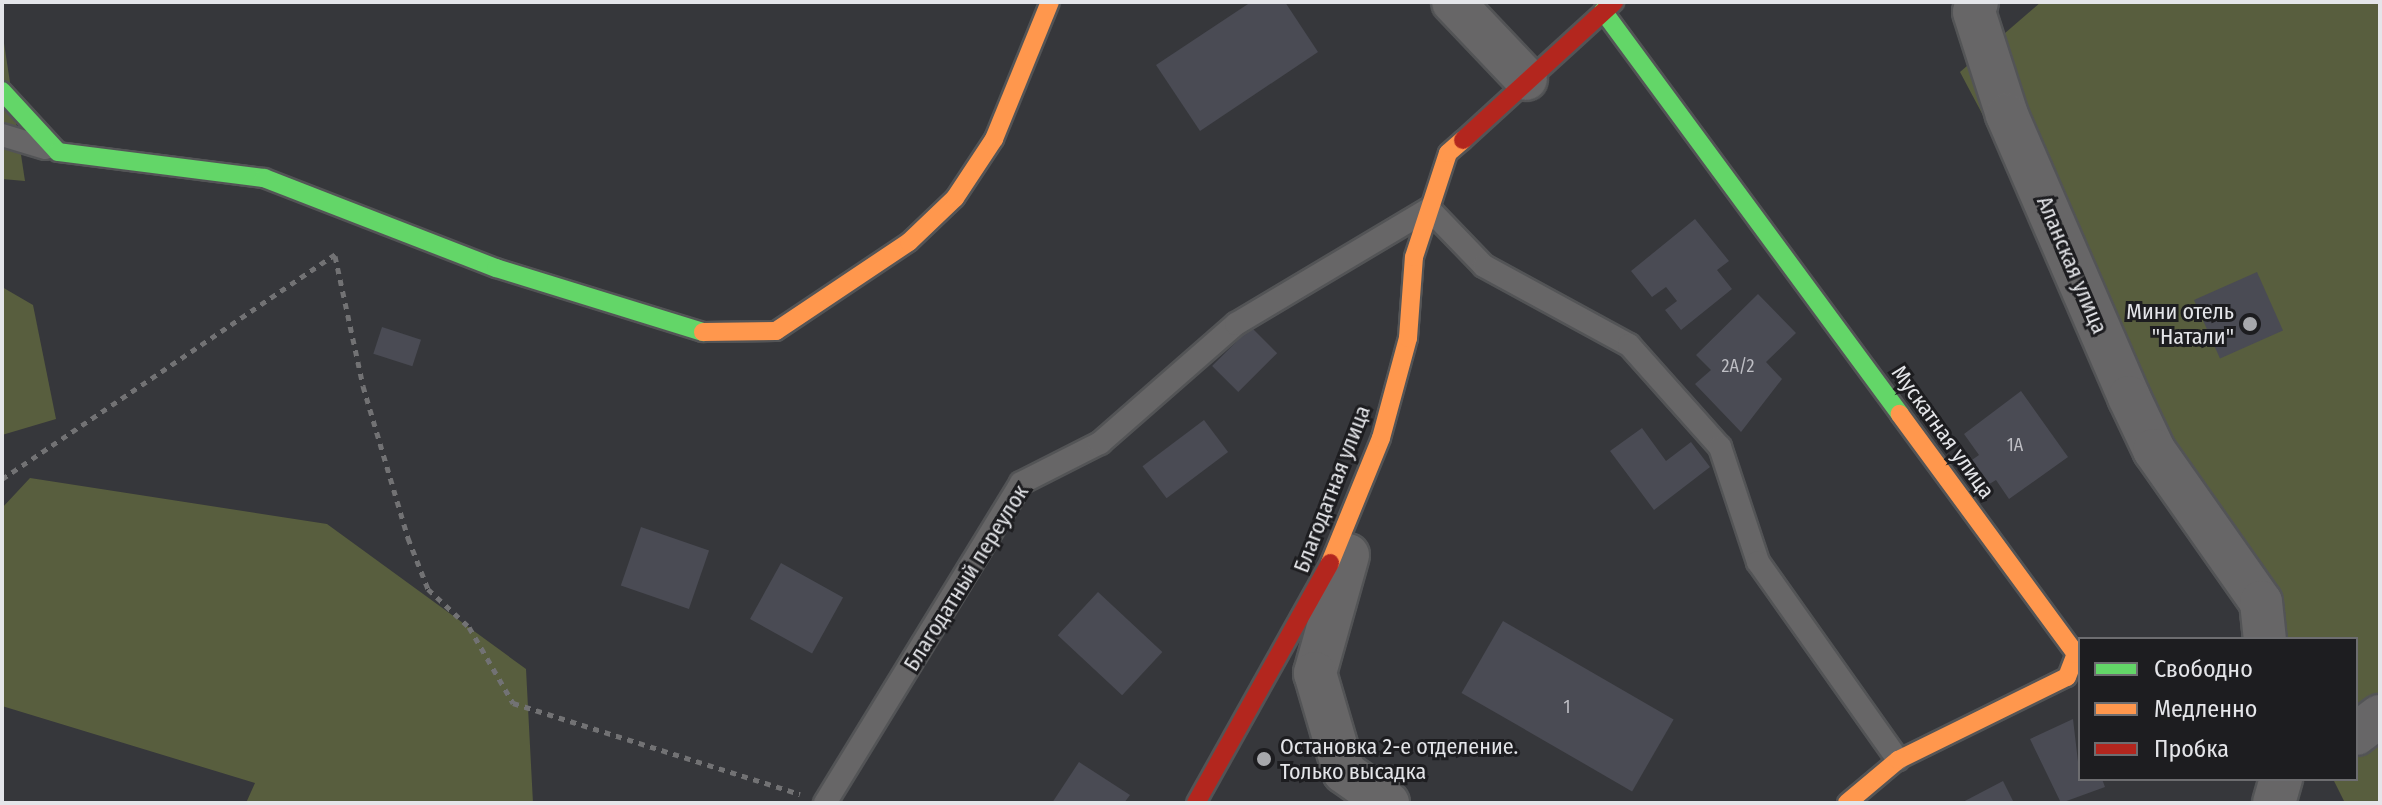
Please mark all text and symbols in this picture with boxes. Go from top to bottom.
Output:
street label: Аланская улица [2031,192,2113,338]
place label: Мини отель "Натали" [2126,298,2234,350]
marker: Мини отель "Натали" [2241,315,2259,333]
house number: 2А/2 [1721,355,1755,377]
street label: Мускатная улица [1886,360,2000,504]
street label: Благодатная улица [1288,402,1376,576]
house number: 1А [2007,434,2023,456]
street label: Благодатный переулок [898,480,1034,676]
legend [2078,637,2358,781]
text: Свободно [2154,655,2253,683]
text: Медленно [2154,695,2257,723]
house number: 1 [1563,696,1571,718]
place label: Остановка 2-е отделение. Только высадка [1280,733,1518,784]
text: Пробка [2154,735,2229,763]
marker: Остановка 2-е отделение. Только высадка [1255,750,1273,768]

